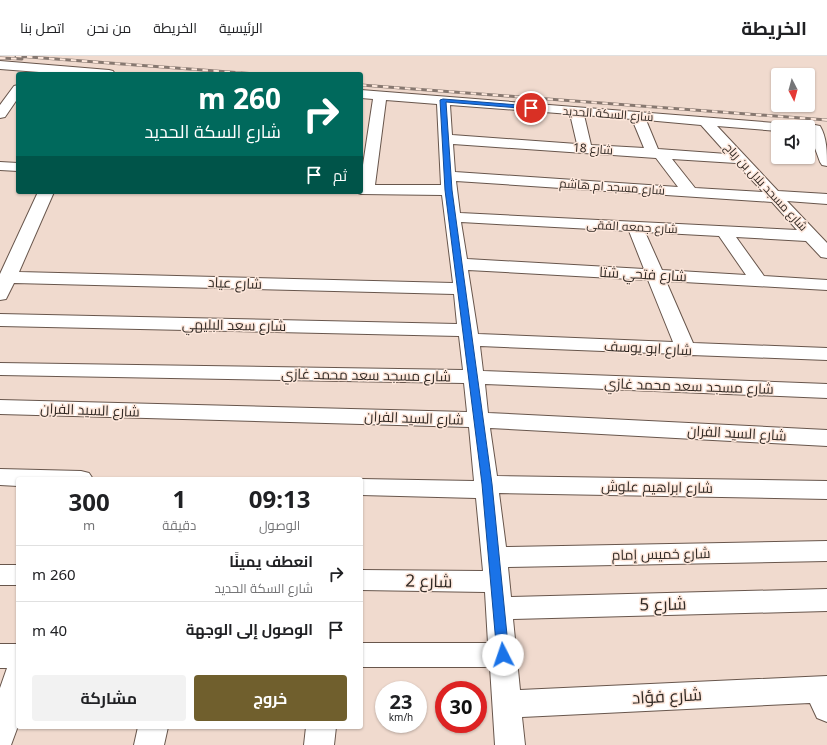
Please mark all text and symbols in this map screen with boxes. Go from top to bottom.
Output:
text: الخريطة [741,15,807,41]
text: اتصل بنا [20,18,65,37]
text: من نحن [87,18,131,37]
text: الخريطة [153,18,197,37]
text: الرئيسية [219,18,263,37]
north arrow [771,68,815,112]
map controls [771,68,815,164]
text: 260 m [198,79,281,117]
icon: right [295,88,347,140]
pin [514,91,548,125]
icon: arrive [520,97,542,119]
street label: شارع السكة الحديد [562,102,654,125]
text: شارع السكة الحديد [145,119,281,143]
button: sound [771,120,815,164]
street label: شارع 18 [572,139,614,158]
street label: شارع مسجد بلال بن رباح [721,139,812,235]
icon: arrive [303,164,325,186]
text: ثم [333,165,347,185]
street label: شارع مسجد ام هاشم [559,174,666,199]
street label: شارع جمعه الفقى [586,216,678,237]
street label: شارع فتحي شتا [599,262,687,288]
street label: شارع عياد [208,272,262,293]
street label: شارع سعد البليهي [182,314,286,338]
street label: شارع ابو يوسف [604,336,693,359]
street label: شارع مسجد سعد محمد غازي [281,364,451,388]
street label: شارع مسجد سعد محمد غازي [604,373,774,401]
street label: شارع السيد الفران [40,398,140,421]
street label: شارع السيد الفران [364,406,464,429]
street label: شارع السيد الفران [687,420,787,445]
street label: شارع ابراهيم علوش [601,476,713,498]
text: 1 [172,482,186,515]
text: 09:13 [249,482,310,515]
text: 300 [69,485,110,518]
text: m [83,516,95,534]
text: دقيقة [162,516,196,534]
text: الوصول [259,516,300,534]
street label: شارع خميس إمام [611,543,711,565]
text: انعطف يمينًا [229,551,313,571]
icon: right [325,563,347,585]
text: 260 m [32,564,76,584]
street label: شارع 2 [405,569,453,593]
text: شارع السكة الحديد [214,579,313,597]
street label: شارع 5 [639,592,687,616]
text: الوصول إلى الوجهة [186,619,313,639]
icon: arrive [325,619,347,641]
text: 40 m [32,620,67,640]
position arrow [482,634,524,676]
button: مشاركة [32,675,186,721]
button: خروج [194,675,347,721]
speed limit sign: 30 [435,681,487,733]
street label: شارع فؤاد [631,682,703,710]
text: 23 [390,688,412,715]
text: km/h [389,710,413,724]

